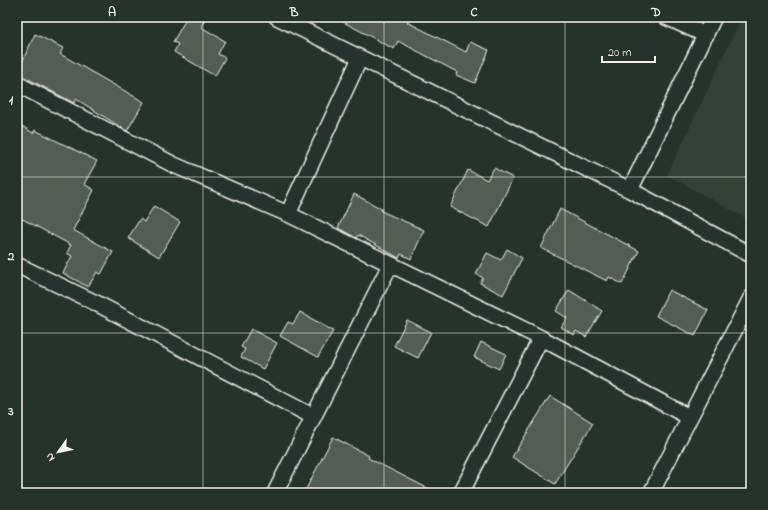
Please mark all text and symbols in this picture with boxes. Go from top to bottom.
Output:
text: A [108,3,116,22]
text: B [289,3,299,22]
text: C [470,3,478,22]
text: D [650,3,661,22]
scale bar [602,38,655,64]
text: 20 m [608,44,631,62]
text: 1 [9,91,14,110]
text: 2 [7,247,15,266]
text: 3 [7,402,14,421]
north arrow [38,432,78,472]
text: N [42,449,59,464]

